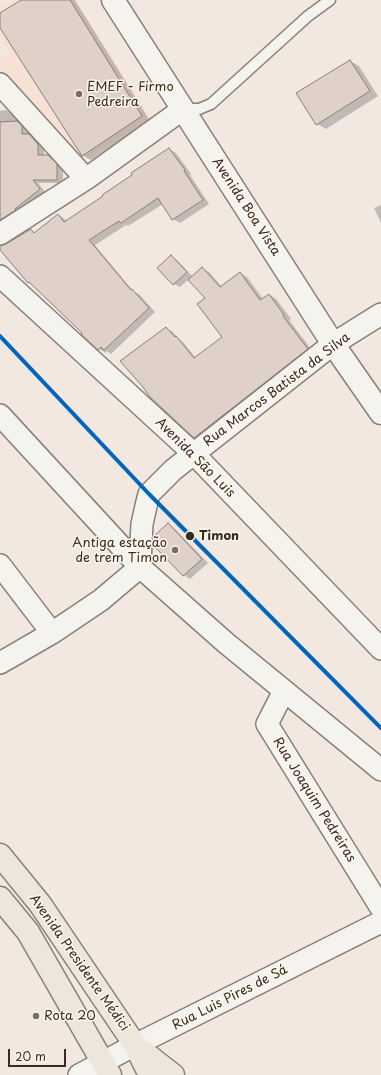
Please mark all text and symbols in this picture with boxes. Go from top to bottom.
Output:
place label: EMEF - Firmo Pedreira [87,79,174,110]
marker: EMEF - Firmo Pedreira [74,89,84,99]
street label: Avenida Boa Vista [209,155,283,259]
street label: Rua Marcos Batista da Silva [201,330,353,450]
street label: Avenida São Luis [152,415,238,501]
place label: Timon [199,528,239,544]
marker: Timon [184,530,196,542]
place label: Antiga estação de trem Timon [72,535,167,566]
marker: Antiga estação de trem Timon [170,545,180,555]
street label: Rua Joaquim Pedreiras [269,735,359,865]
street label: Avenida Presidente Médici [26,892,132,1034]
street label: Rua Luis Pires de Sá [170,962,290,1034]
place label: Rota 20 [44,1008,96,1024]
marker: Rota 20 [31,1011,41,1021]
scale bar [10,1041,68,1067]
text: 20 m [15,1047,46,1065]

